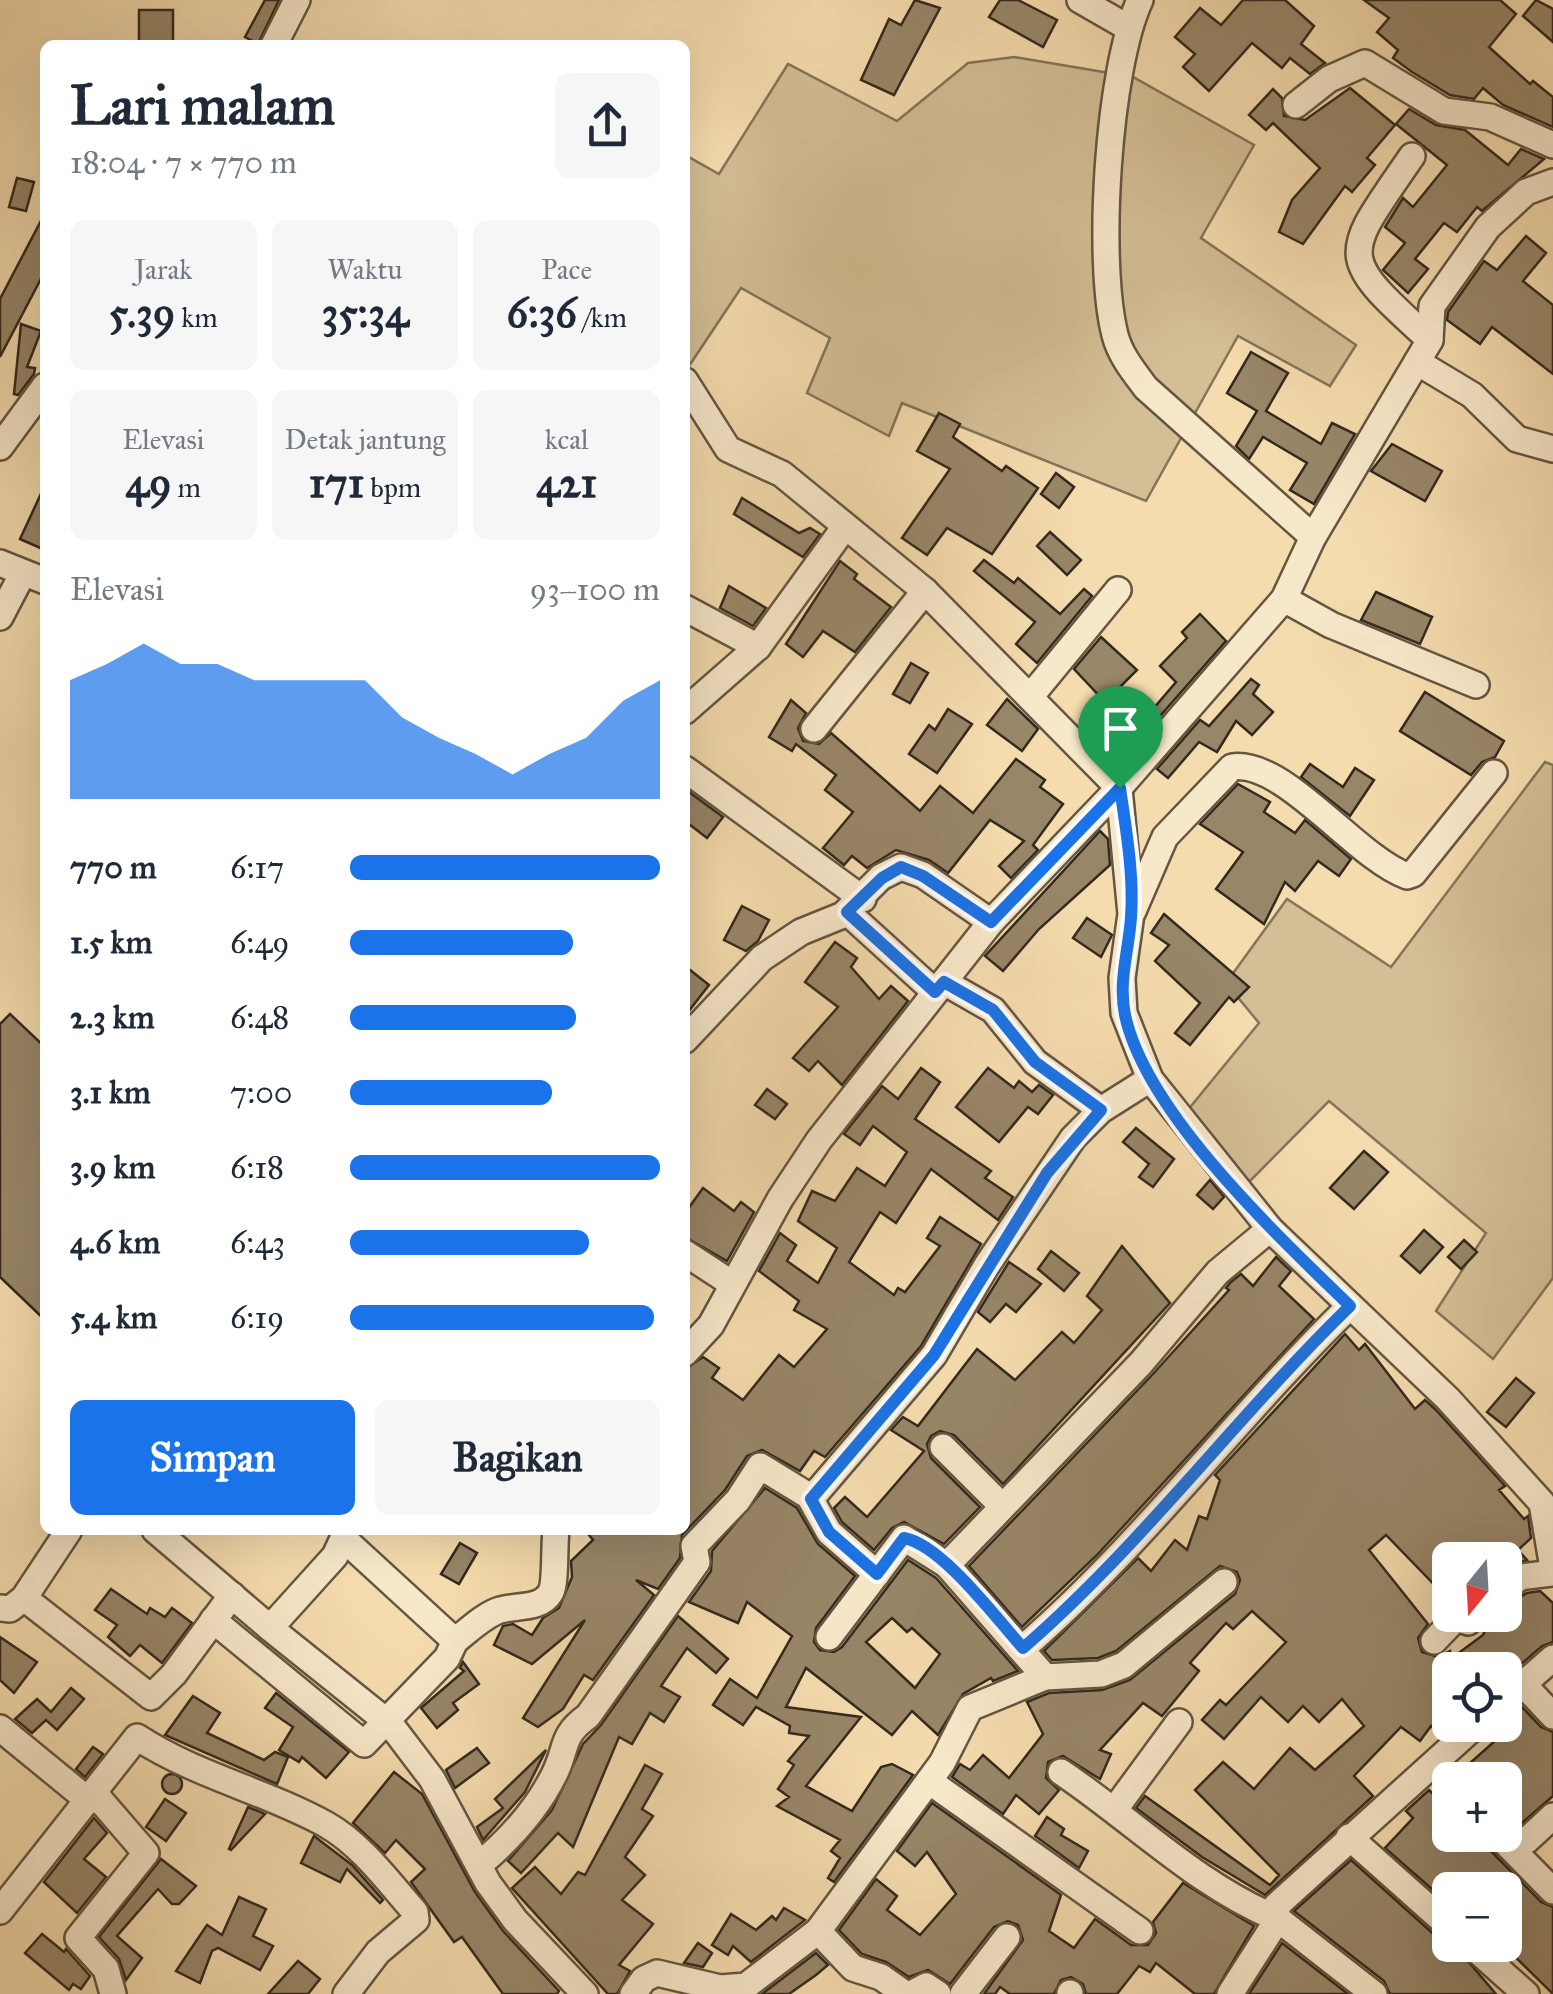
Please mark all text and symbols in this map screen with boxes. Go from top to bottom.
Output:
text: Lari malam [70,72,335,139]
button: share [555,73,660,178]
text: 18:04 · 7 × 770 m [70,143,297,182]
text: Jarak [134,252,192,287]
text: Waktu [328,252,402,287]
text: Pace [541,252,592,287]
text: 5.39 [109,287,175,339]
text: 35:34 [321,287,409,339]
text: 6:36 [506,287,577,339]
text: km [175,300,218,335]
text: /km [577,300,627,335]
text: Elevasi [122,422,204,457]
text: Detak jantung [284,422,446,457]
text: kcal [545,422,589,457]
text: 49 [126,457,172,509]
text: 171 [309,457,364,509]
text: 421 [536,457,597,509]
text: m [172,470,201,505]
text: bpm [364,470,421,505]
text: Elevasi [70,570,164,609]
text: 93–100 m [530,570,660,609]
pin [1078,686,1163,789]
icon: arrive [1093,701,1148,756]
text: 770 m [70,848,157,887]
text: 6:17 [230,848,284,887]
text: 1.5 km [70,923,152,962]
text: 6:49 [230,923,289,962]
text: 2.3 km [70,998,155,1037]
text: 6:48 [230,998,289,1037]
text: 3.1 km [70,1073,151,1112]
text: 7:00 [230,1073,292,1112]
text: 3.9 km [70,1148,155,1187]
text: 6:18 [230,1148,284,1187]
text: 4.6 km [70,1223,160,1262]
text: 6:43 [230,1223,285,1262]
text: 5.4 km [70,1298,157,1337]
text: 6:19 [230,1298,284,1337]
button: Simpan [70,1400,355,1515]
button: Bagikan [375,1400,660,1515]
north arrow [1432,1542,1522,1632]
map controls [1432,1542,1522,1962]
button: locate [1432,1652,1522,1742]
button: + [1432,1762,1522,1852]
button: − [1432,1872,1522,1962]

